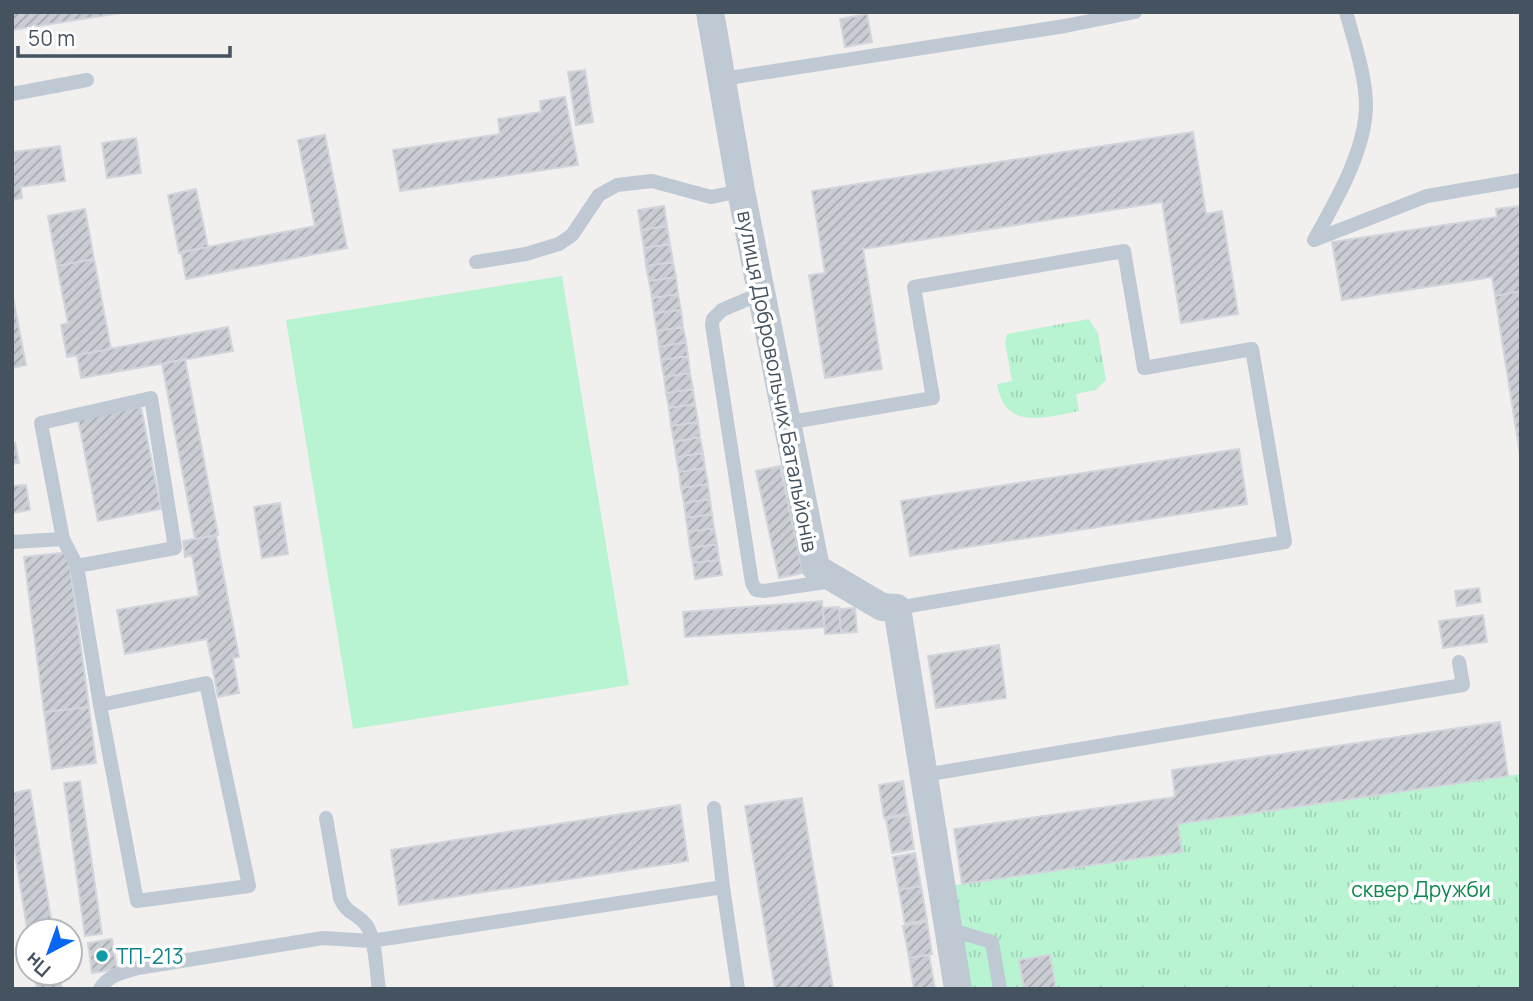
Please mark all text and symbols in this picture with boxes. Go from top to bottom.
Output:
scale bar [18,14,229,58]
text: 50 m [28,24,75,52]
street label: вулиця Добровольчих Батальйонів [731,208,825,554]
park label: сквер Дружби [1351,875,1491,903]
north arrow [14,917,84,987]
place label: ТП-213 [116,942,184,970]
text: Пн [20,947,56,983]
marker: ТП-213 [94,948,110,964]

